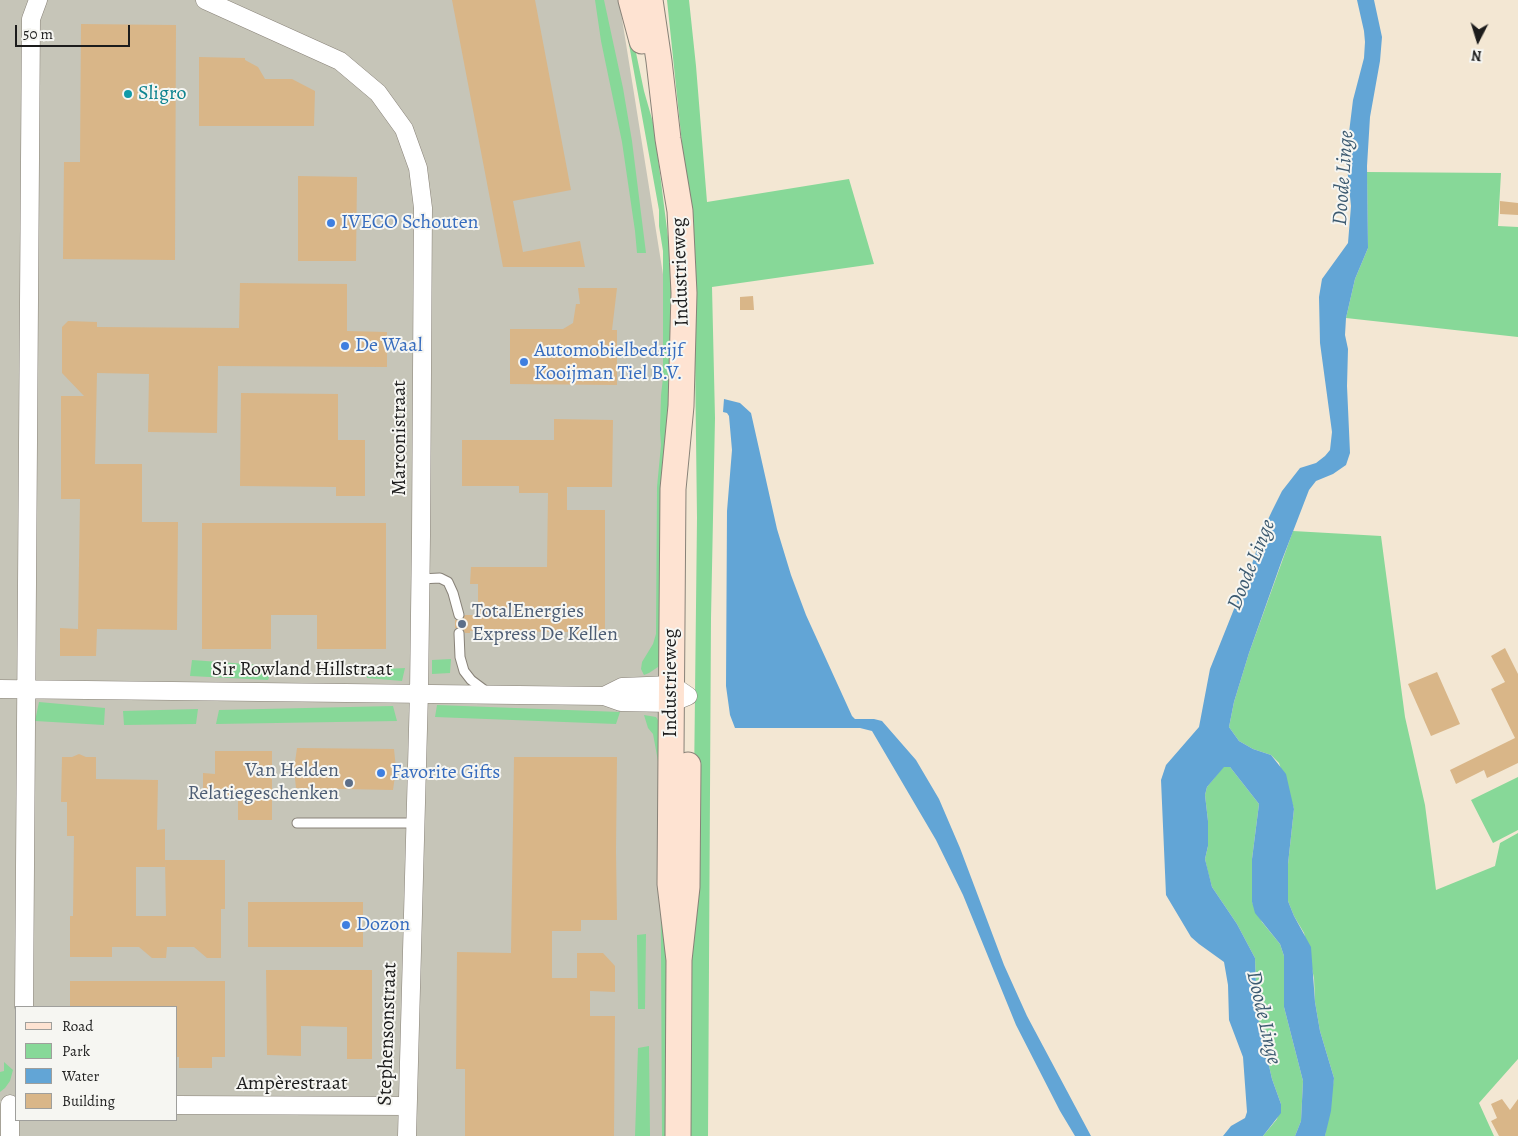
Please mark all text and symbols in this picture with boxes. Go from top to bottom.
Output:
scale bar [18,15,132,47]
north arrow [1453,15,1503,65]
text: 50 m [23,24,53,44]
text: N [1471,46,1483,65]
place label: Sligro [138,82,186,106]
marker: Sligro [122,88,134,100]
water label: Doode Linge [1328,130,1360,226]
place label: IVECO Schouten [341,211,479,235]
marker: IVECO Schouten [325,217,337,229]
street label: Industrieweg [667,217,695,327]
place label: De Waal [355,334,423,358]
place label: Automobielbedrijf Kooijman Tiel B.V. [534,339,684,386]
marker: De Waal [339,340,351,352]
marker: Automobielbedrijf Kooijman Tiel B.V. [518,356,530,368]
street label: Marconistraat [388,380,412,496]
water label: Doode Linge [1223,516,1281,614]
place label: TotalEnergies Express De Kellen [472,600,618,647]
marker: TotalEnergies Express De Kellen [456,618,468,630]
street label: Industrieweg [659,629,683,737]
street label: Sir Rowland Hillstraat [212,658,392,682]
place label: Van Helden Relatiegeschenken [188,759,339,806]
place label: Favorite Gifts [391,761,500,785]
marker: Favorite Gifts [375,767,387,779]
marker: Van Helden Relatiegeschenken [343,777,355,789]
place label: Dozon [356,913,410,937]
marker: Dozon [340,919,352,931]
street label: Stephensonstraat [374,962,402,1106]
water label: Doode Linge [1240,969,1286,1067]
legend [15,1006,178,1121]
text: Road [62,1016,93,1036]
text: Park [62,1041,90,1061]
text: Water [62,1066,99,1086]
street label: Ampèrestraat [236,1072,348,1096]
text: Building [62,1091,115,1111]

